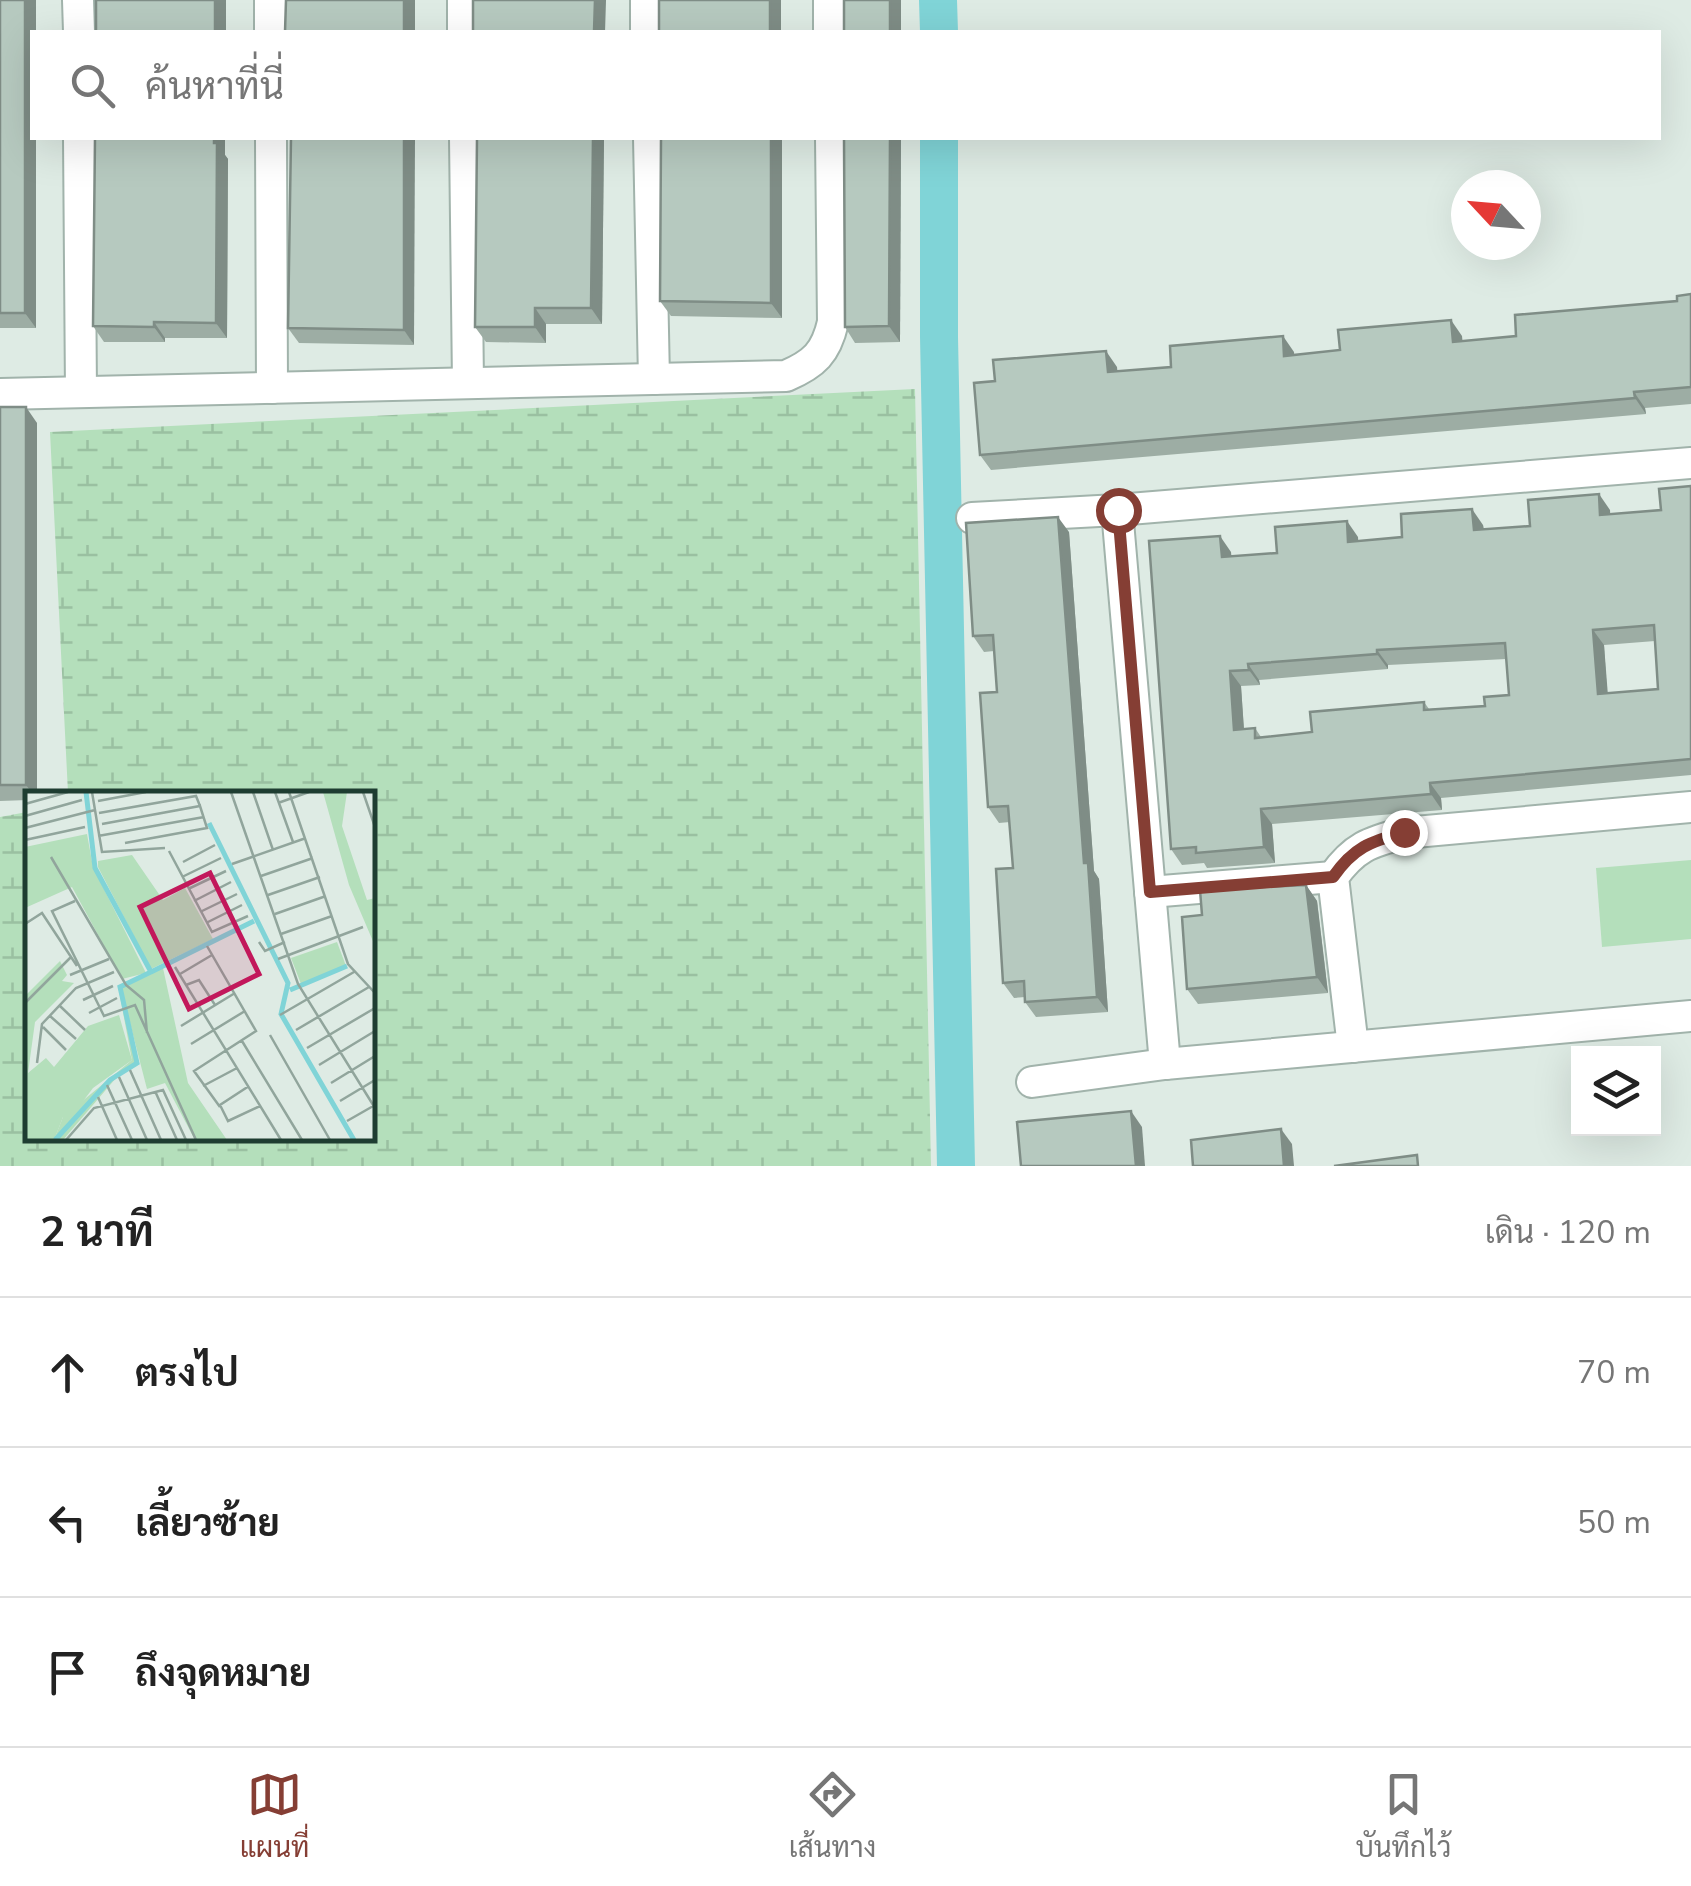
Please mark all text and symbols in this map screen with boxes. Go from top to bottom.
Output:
search box [30,30,1661,140]
icon: search [65,58,120,113]
text: ค้นหาที่นี่ [145,61,284,112]
north arrow [1451,170,1541,260]
route start [1096,488,1142,534]
inset map [25,791,375,1141]
route end [1382,810,1428,856]
map controls [1571,1046,1661,1136]
button: layers [1571,1046,1661,1136]
text: 2 นาที [40,1204,154,1261]
text: เดิน · 120 m [1485,1211,1651,1254]
icon: ahead [40,1345,95,1400]
text: ตรงไป [135,1348,239,1399]
text: 70 m [1577,1351,1651,1394]
icon: left [40,1495,95,1550]
text: เลี้ยวซ้าย [135,1498,280,1549]
text: 50 m [1577,1501,1651,1544]
icon: arrive [40,1645,95,1700]
text: ถึงจุดหมาย [135,1648,311,1699]
tab: แผนที่ [240,1767,310,1867]
tab: เส้นทาง [789,1767,876,1867]
tab: บันทึกไว้ [1356,1767,1451,1867]

